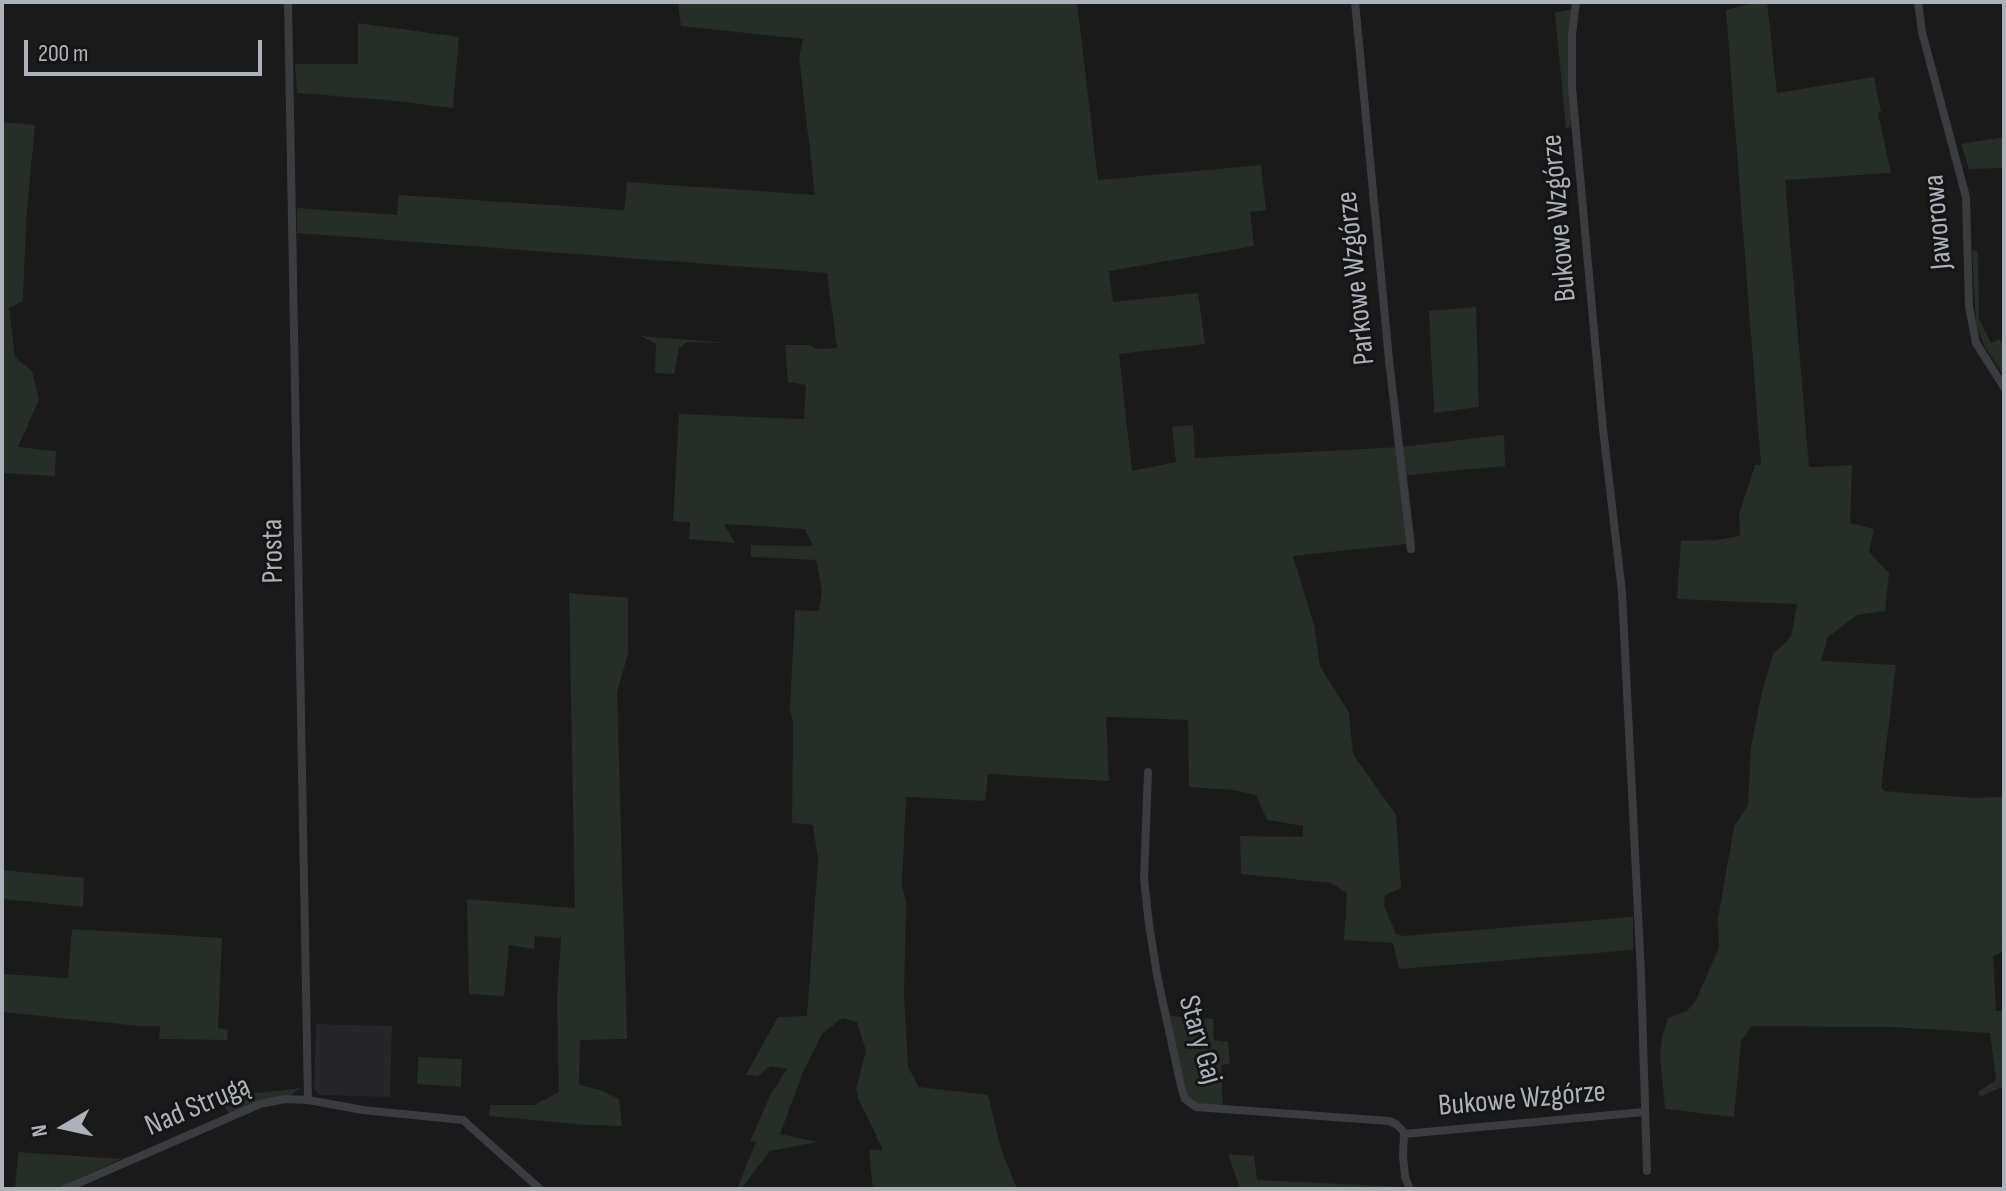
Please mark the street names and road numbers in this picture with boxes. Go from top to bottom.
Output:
street label: Bukowe Wzgórze [1535,133,1585,303]
street label: Jaworowa [1917,173,1961,271]
street label: Parkowe Wzgórze [1330,189,1384,367]
street label: Prosta [255,518,293,584]
street label: Stary Gaj [1169,992,1229,1088]
street label: Nad Strugą [140,1069,256,1145]
street label: Bukowe Wzgórze [1437,1075,1607,1125]

